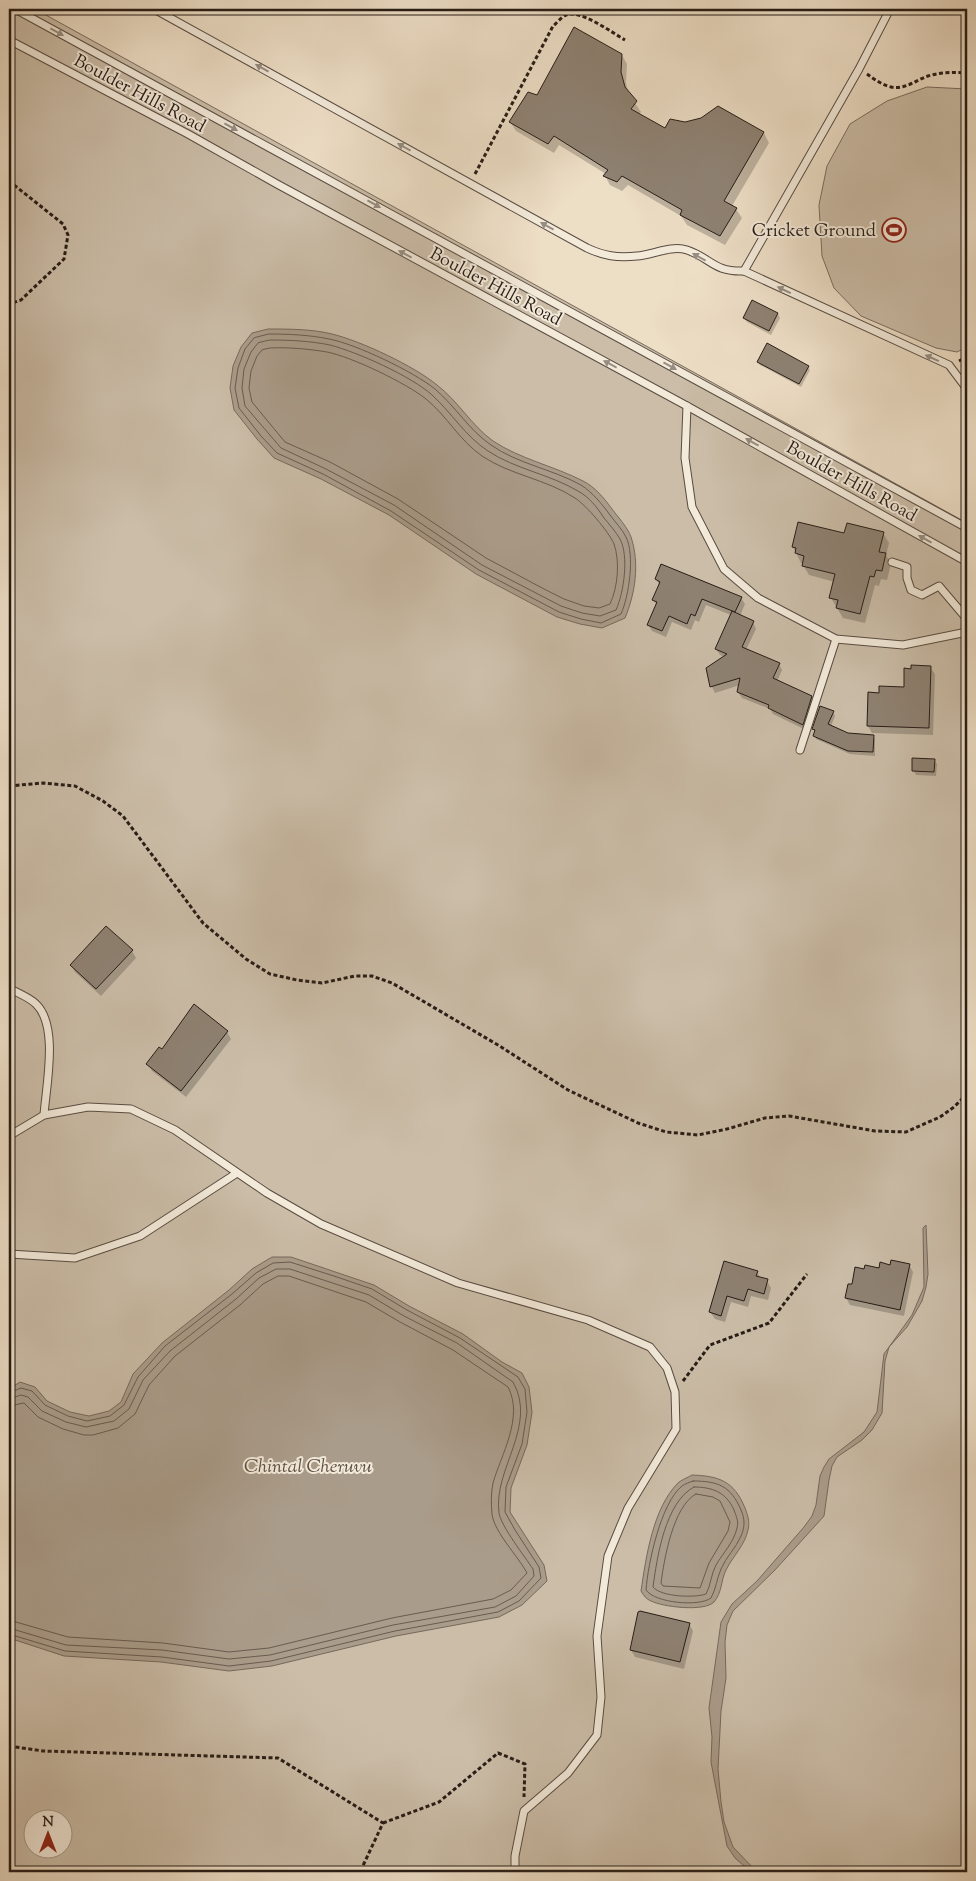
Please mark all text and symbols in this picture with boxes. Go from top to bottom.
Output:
one-way arrow [50,28,65,36]
street label: Boulder Hills Road [68,49,210,141]
one-way arrow [256,64,269,73]
one-way arrow [224,122,238,131]
one-way arrow [397,143,412,151]
one-way arrow [367,200,380,209]
sports icon: Cricket Ground [881,217,907,243]
place label: Cricket Ground [752,219,876,245]
one-way arrow [539,222,554,230]
street label: Boulder Hills Road [424,242,566,334]
one-way arrow [398,250,412,258]
one-way arrow [692,252,706,261]
one-way arrow [777,286,791,294]
one-way arrow [925,353,939,361]
one-way arrow [602,360,617,368]
one-way arrow [662,362,677,370]
street label: Boulder Hills Road [781,436,921,530]
one-way arrow [746,438,759,447]
one-way arrow [918,534,931,543]
water label: Chintal Cheruvu [244,1454,372,1481]
north arrow [22,1808,72,1858]
text: N [42,1813,54,1833]

